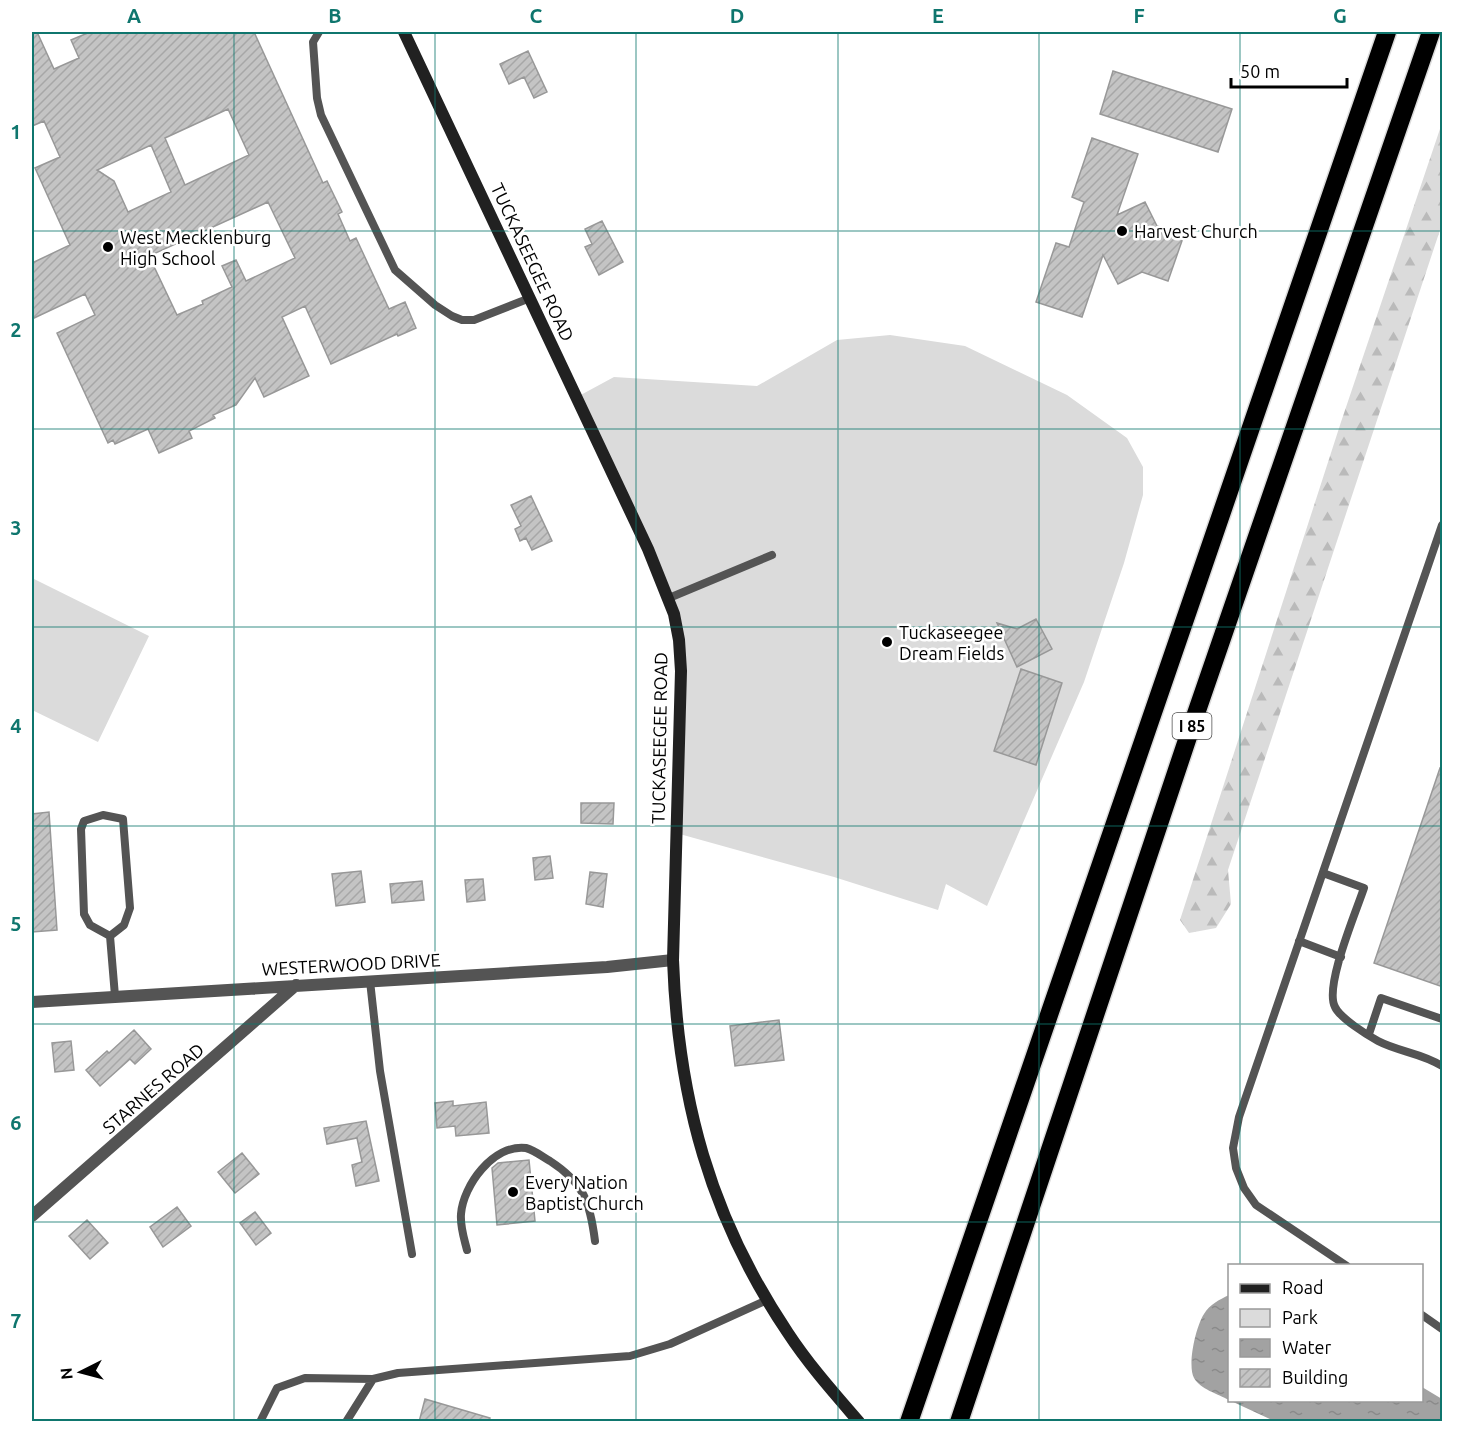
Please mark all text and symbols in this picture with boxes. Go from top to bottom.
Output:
text: A [127,4,141,27]
text: B [328,4,342,27]
text: C [530,4,543,27]
text: D [730,4,744,27]
text: E [932,4,944,27]
text: F [1133,4,1145,27]
text: G [1333,4,1347,27]
scale bar [1231,51,1346,89]
text: 50 m [1240,61,1280,81]
text: 1 [10,120,22,143]
street label: TUCKASEEGEE ROAD [488,180,578,344]
place label: Harvest Church [1134,221,1258,241]
marker: Harvest Church [1115,224,1129,238]
place label: West Mecklenburg High School [120,227,271,268]
marker: West Mecklenburg High School [101,240,115,254]
text: 2 [10,318,22,341]
text: 3 [10,516,22,539]
place label: Tuckaseegee Dream Fields [899,622,1004,663]
marker: Tuckaseegee Dream Fields [880,635,894,649]
street label: TUCKASEEGEE ROAD [648,652,670,824]
road number: I 85 [1172,713,1212,739]
text: 4 [10,714,22,737]
text: 5 [10,912,22,935]
street label: WESTERWOOD DRIVE [261,949,441,979]
street label: STARNES ROAD [98,1039,208,1137]
text: 6 [10,1111,22,1134]
place label: Every Nation Baptist Church [525,1172,644,1213]
marker: Every Nation Baptist Church [506,1185,520,1199]
legend [1228,1264,1423,1402]
text: Road [1282,1277,1324,1297]
text: Park [1282,1307,1318,1327]
text: 7 [10,1309,22,1332]
text: Water [1282,1337,1332,1357]
north arrow [51,1342,111,1402]
text: N [57,1367,76,1380]
text: Building [1282,1367,1348,1387]

